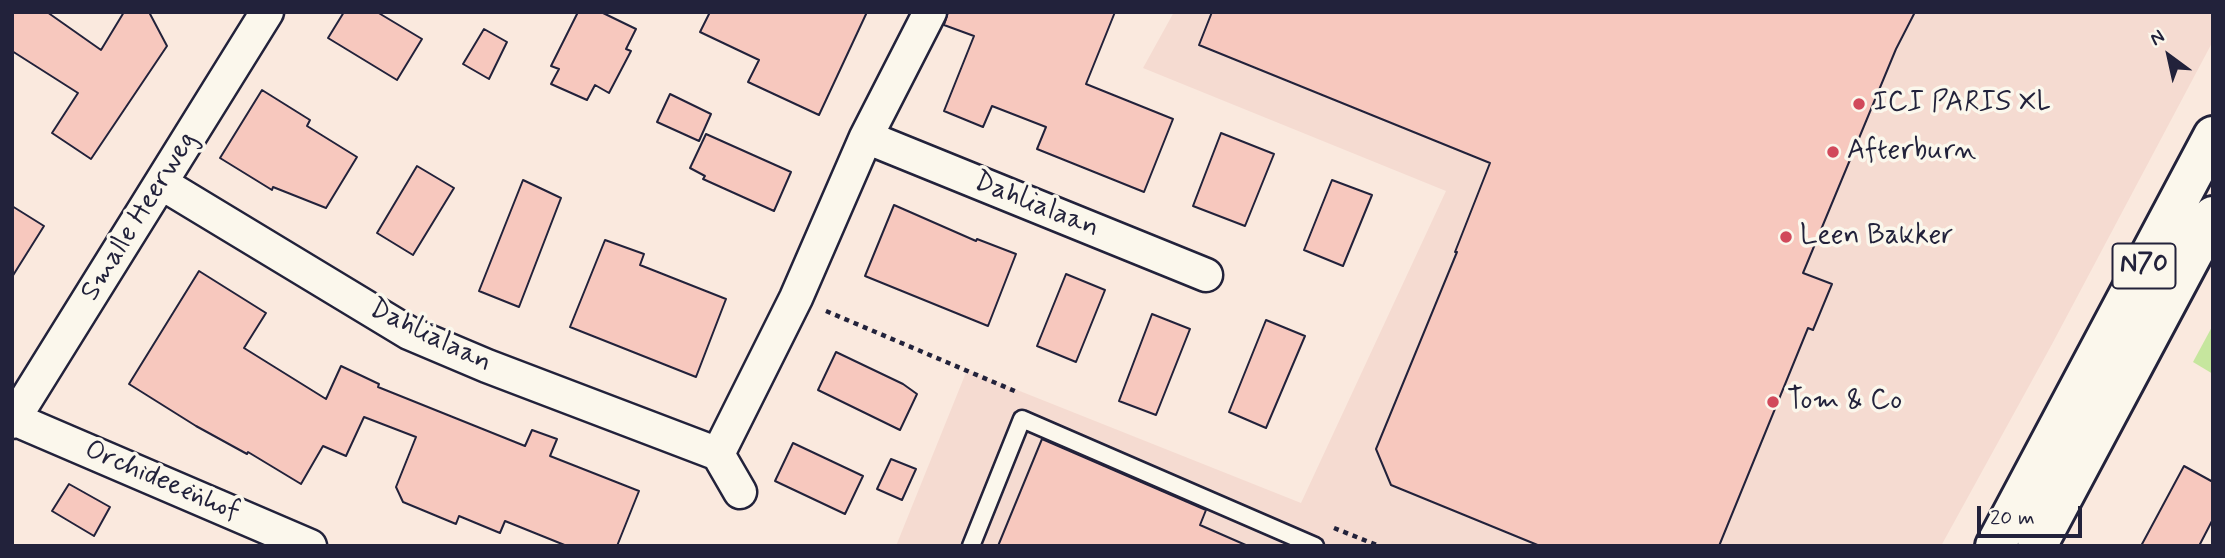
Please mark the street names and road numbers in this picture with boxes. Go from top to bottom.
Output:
street label: Smalle Heerweg [75,126,205,308]
street label: Dahlialaan [968,166,1104,246]
road number: N70 [2112,244,2176,288]
street label: Dahlialaan [363,293,497,381]
street label: Orchideeënhof [79,434,245,530]

